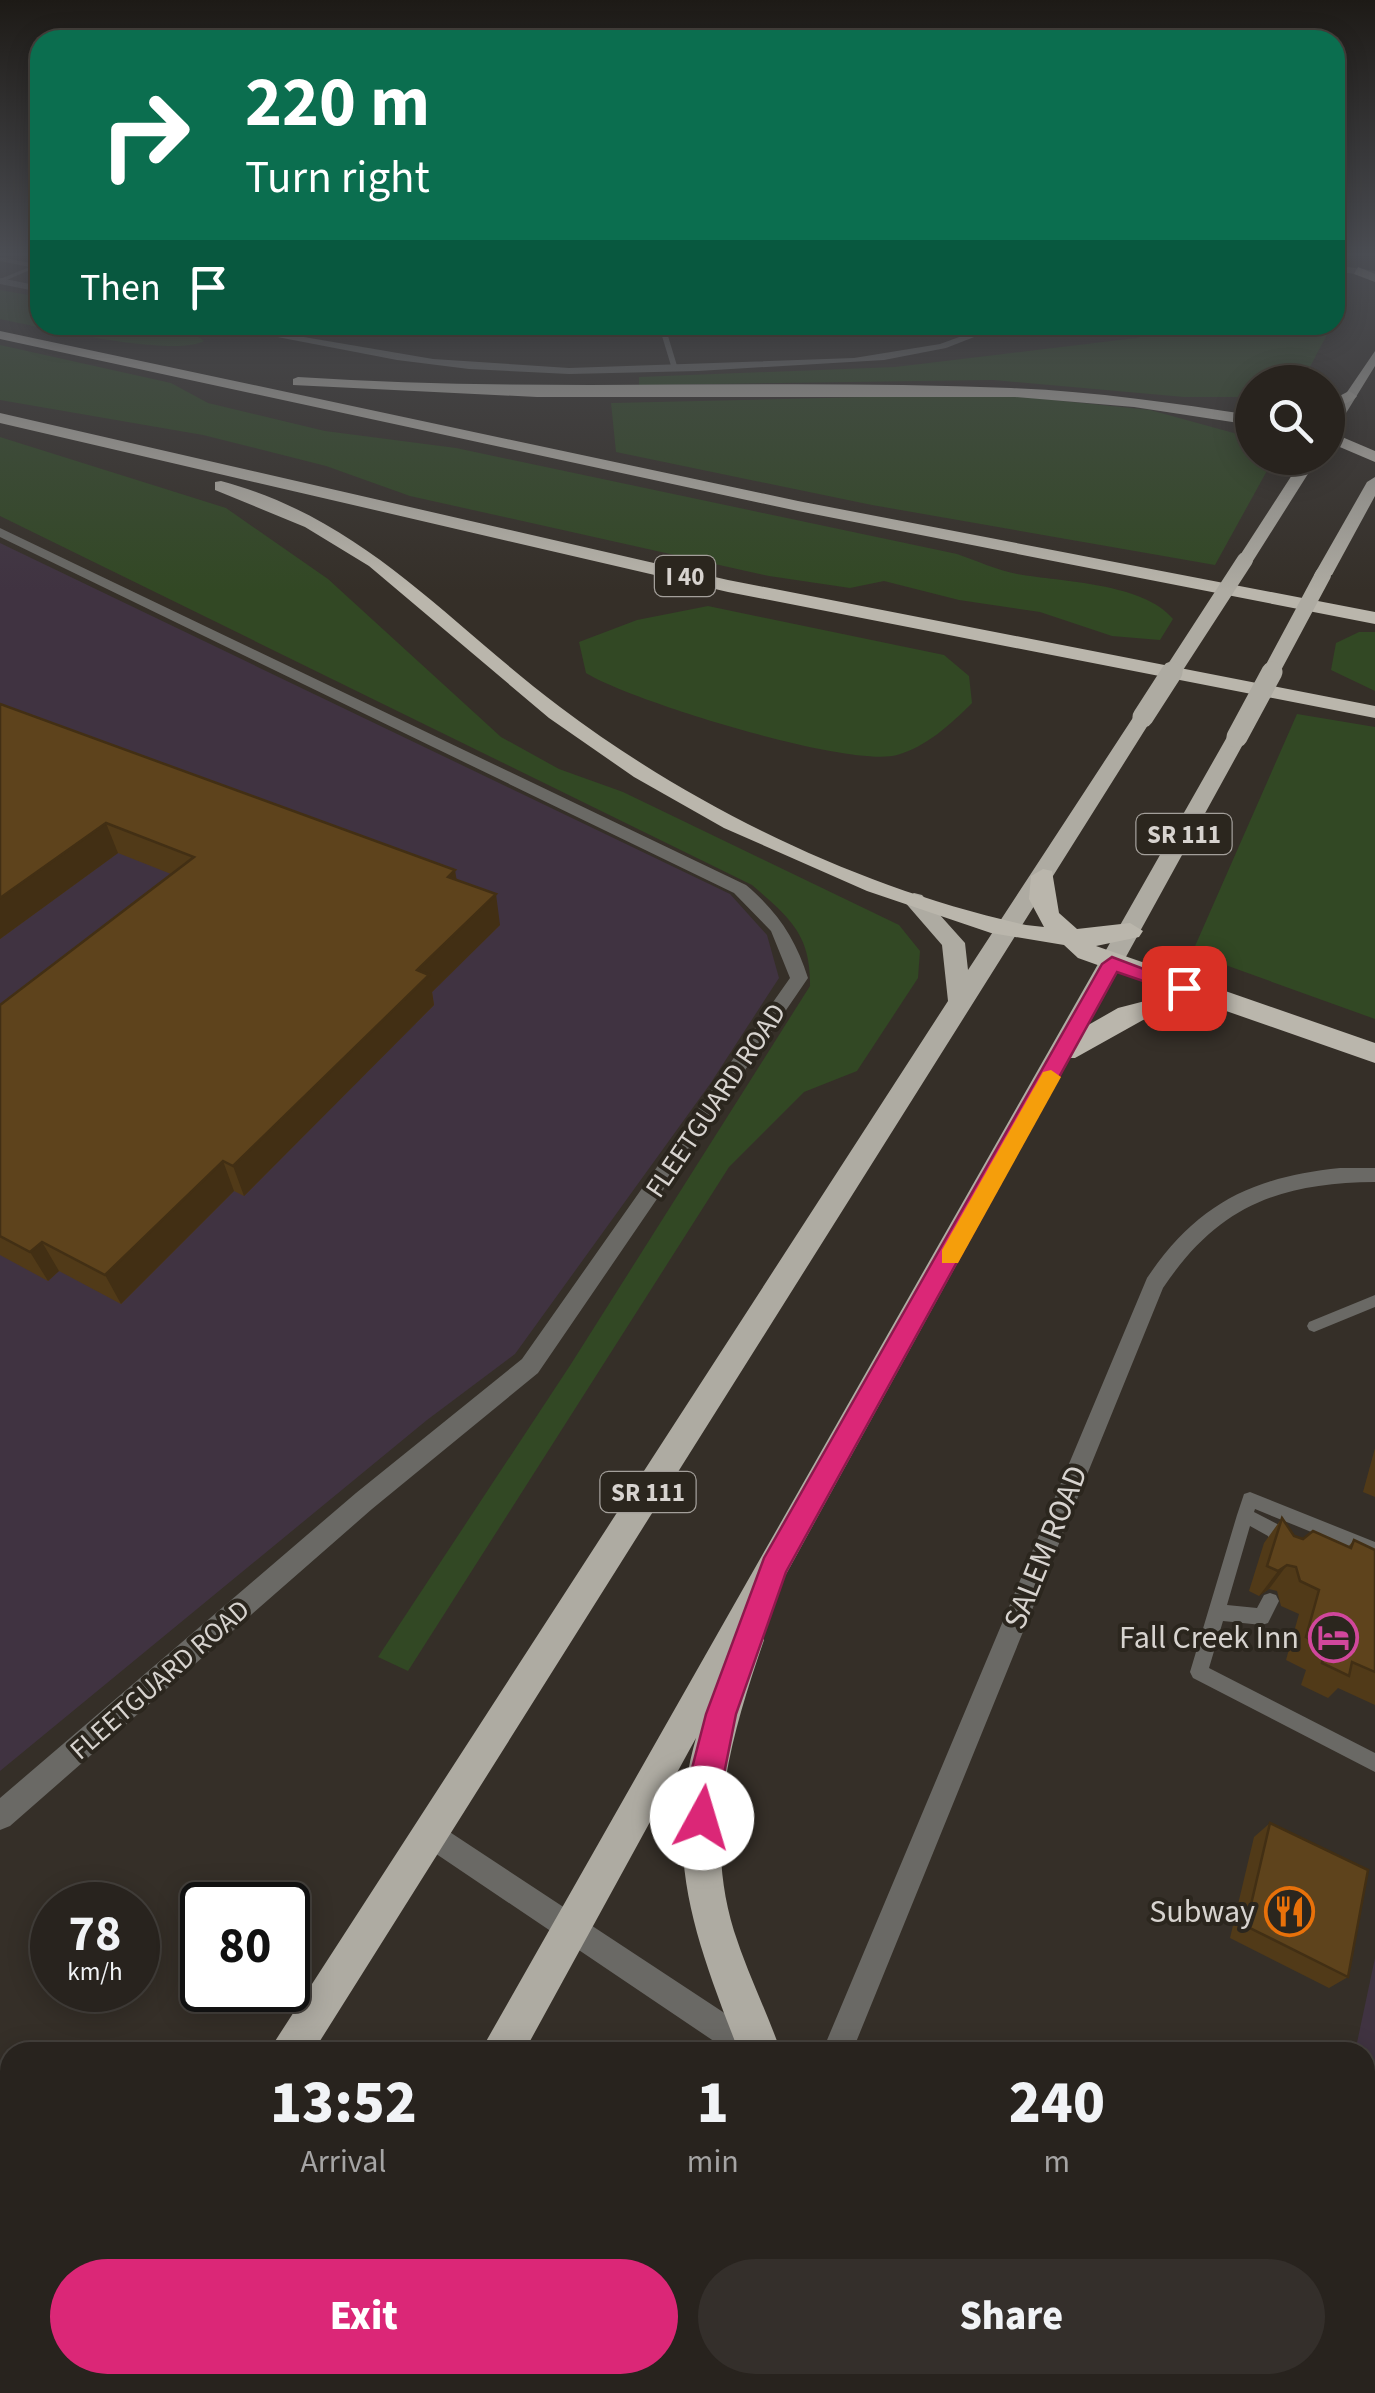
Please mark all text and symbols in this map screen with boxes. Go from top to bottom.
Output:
text: 220 m [245,53,430,153]
icon: right [80,70,210,200]
text: Turn right [245,146,430,210]
icon: arrive [181,260,236,315]
text: Then [80,261,161,315]
map controls [1235,365,1345,475]
button: search [1235,365,1345,475]
road number: I 40 [655,556,715,596]
road number: SR 111 [1136,814,1232,854]
pin [1142,946,1227,1031]
icon: arrive [1157,961,1212,1016]
street label: FLEETGUARD ROAD [636,995,796,1206]
street label: SALEM ROAD [992,1459,1100,1636]
road number: SR 111 [600,1472,696,1512]
street label: FLEETGUARD ROAD [61,1590,258,1769]
hotel icon: Fall Creek Inn [1308,1611,1360,1663]
place label: Fall Creek Inn [1119,1615,1299,1661]
position arrow [650,1766,754,1870]
speed limit sign: 80 [180,1882,310,2012]
restaurant icon: Subway [1264,1885,1316,1937]
place label: Subway [1149,1889,1255,1935]
text: 78 [69,1899,121,1970]
text: km/h [67,1954,123,1990]
text: 13:52 [270,2061,417,2146]
text: 1 [697,2061,729,2146]
text: 240 [1009,2061,1105,2146]
text: Arrival [300,2139,386,2185]
text: min [687,2139,739,2185]
text: m [1044,2139,1070,2185]
button: Exit [50,2259,678,2374]
button: Share [698,2259,1325,2374]

